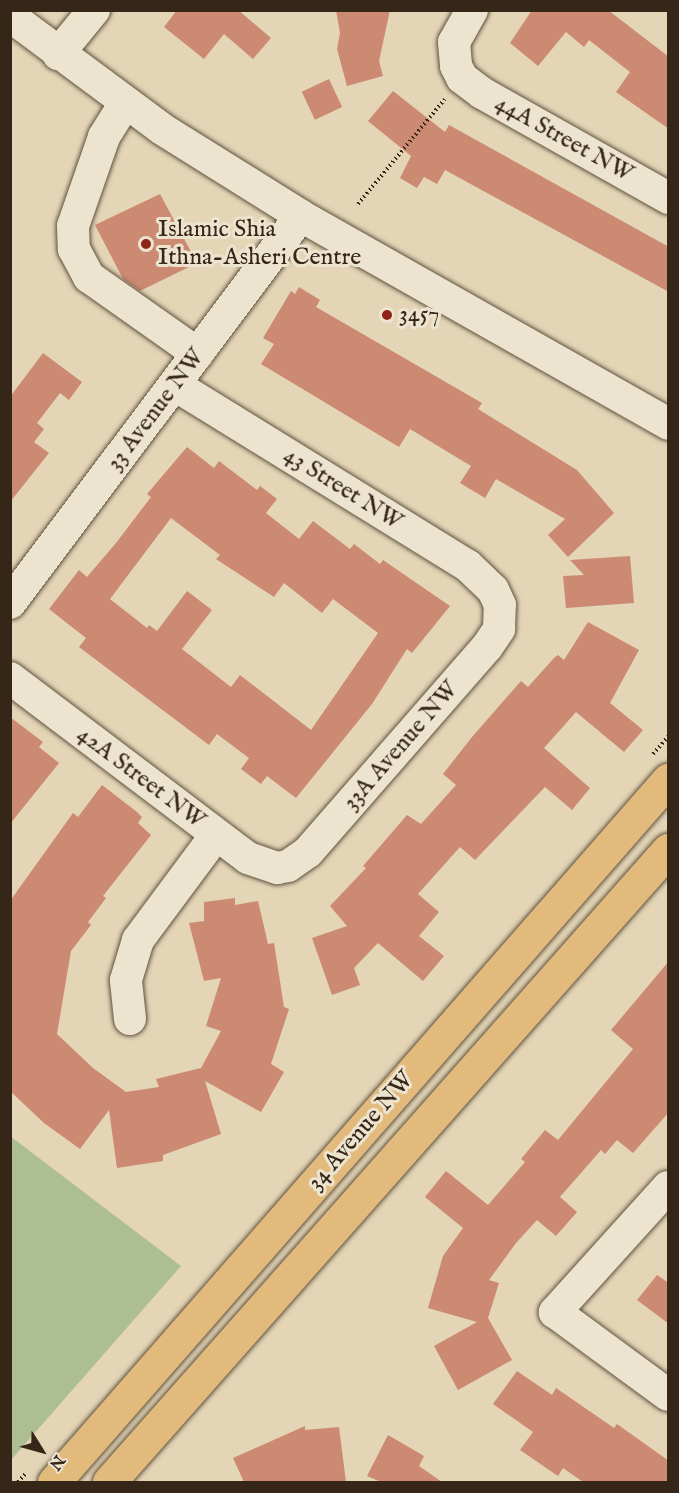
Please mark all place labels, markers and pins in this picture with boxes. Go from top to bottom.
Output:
place label: Islamic Shia Ithna-Asheri Centre [158,216,361,272]
marker: Islamic Shia Ithna-Asheri Centre [139,237,153,251]
place label: 3457 [399,301,440,329]
marker: 3457 [380,308,394,322]

